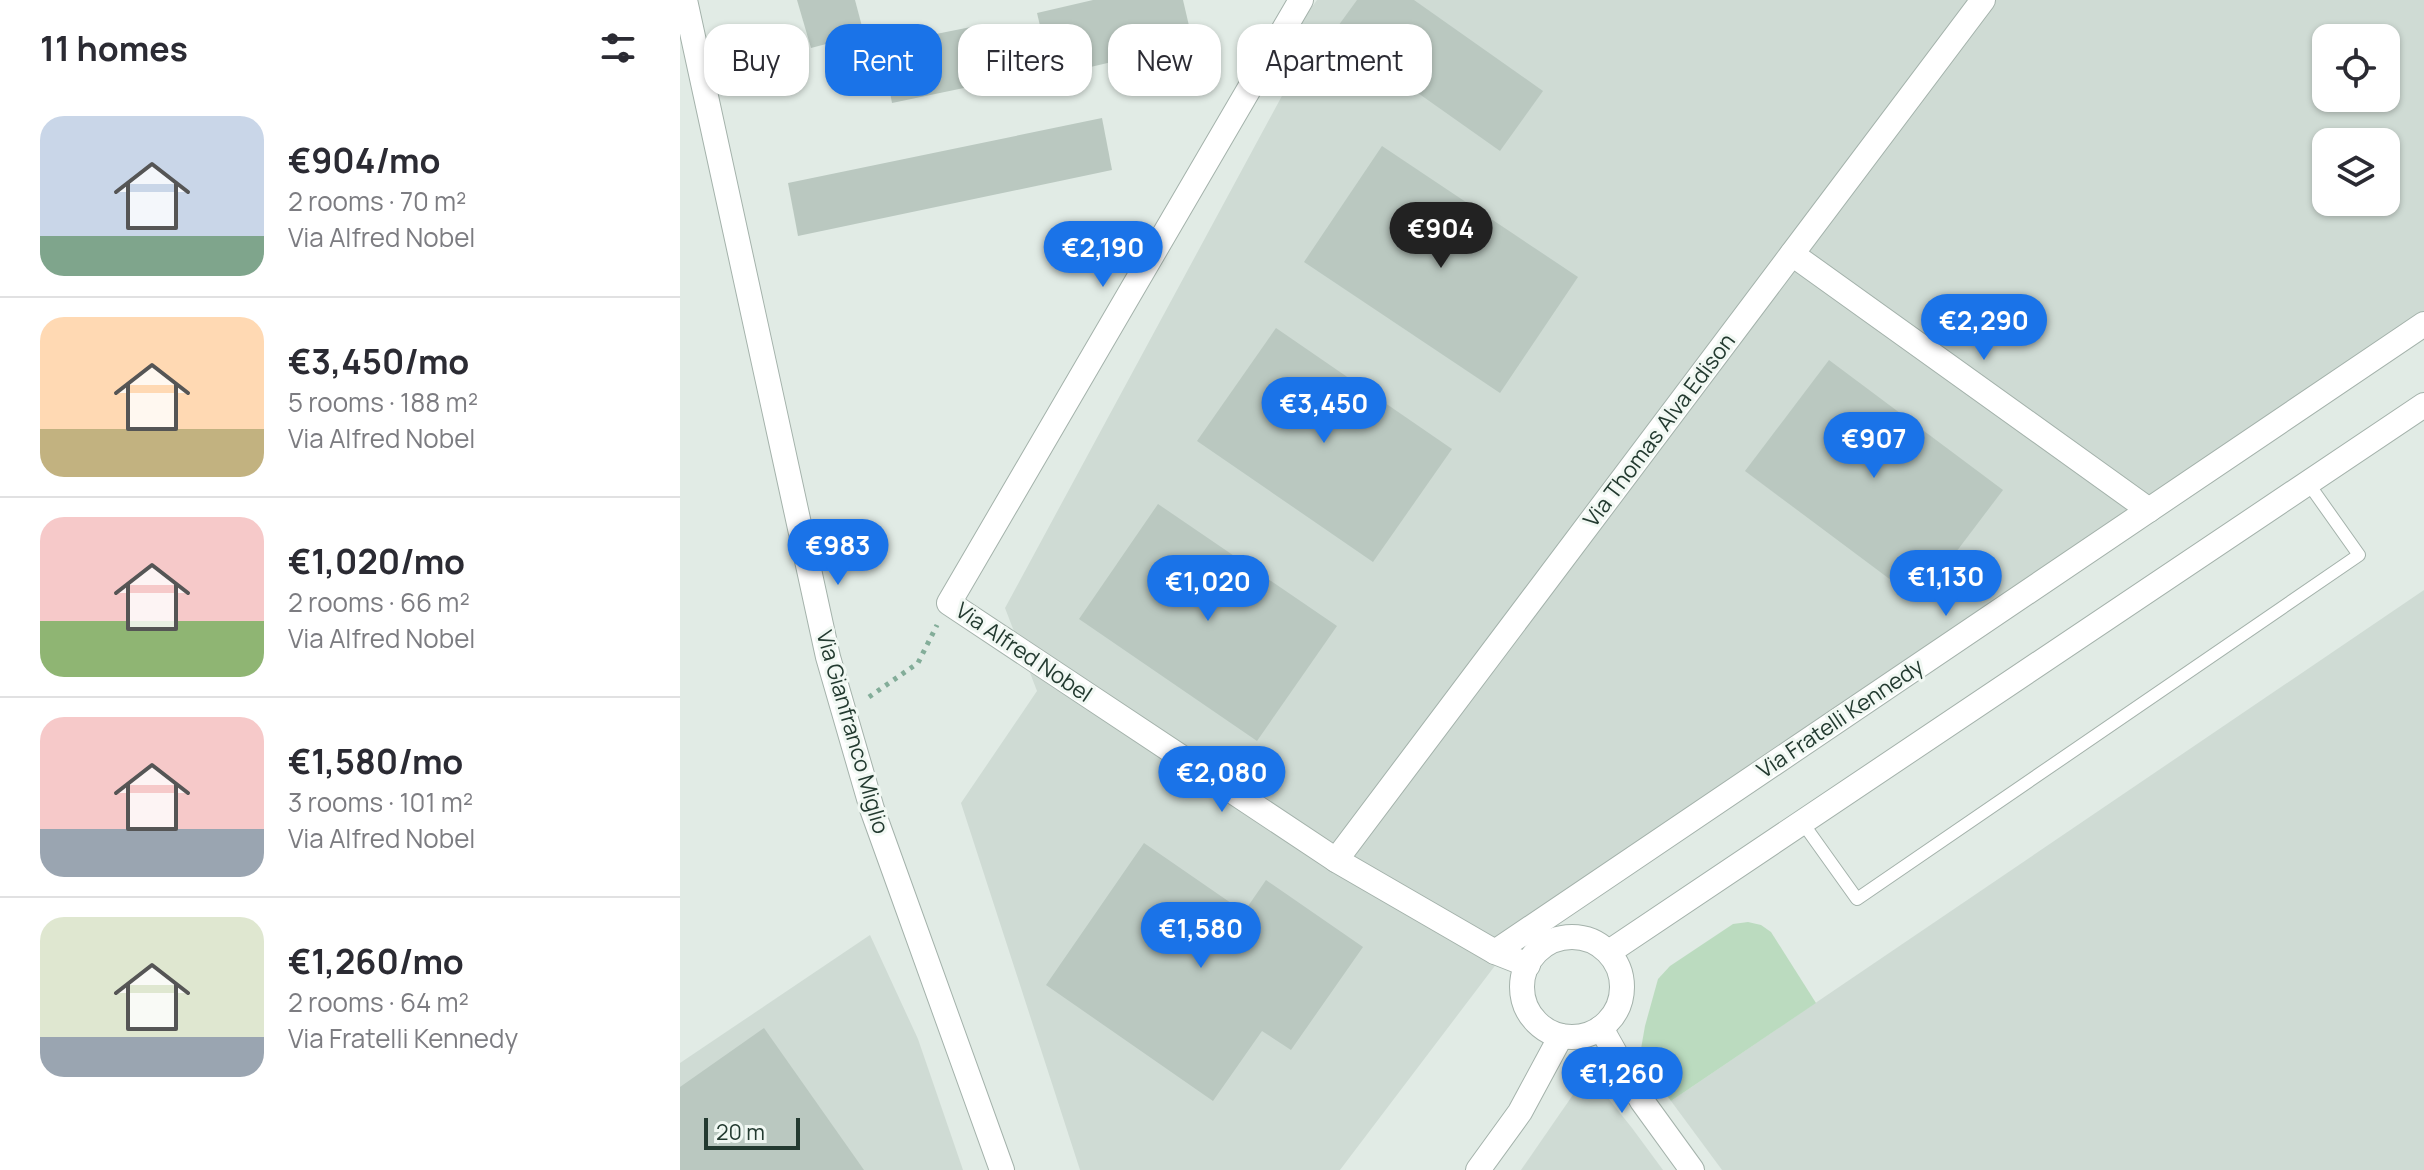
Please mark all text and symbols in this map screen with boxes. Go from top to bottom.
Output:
chip: Buy [704,24,809,96]
chip: Rent [825,24,942,96]
chip: Filters [958,24,1092,96]
chip: New [1108,24,1221,96]
chip: Apartment [1237,24,1432,96]
map controls [2312,24,2400,216]
button: locate [2312,24,2400,112]
text: 11 homes [40,25,188,71]
icon: filters [596,26,640,70]
button: layers [2312,128,2400,216]
text: €904/mo [288,137,440,183]
icon: home [104,148,200,244]
text: 2 rooms · 70 m² [288,183,466,219]
pin: €904 [1394,202,1488,270]
text: €904 [1408,210,1474,246]
text: Via Alfred Nobel [288,219,475,255]
pin: €2,190 [1038,221,1168,289]
text: €2,190 [1062,229,1144,265]
pin: €2,290 [1919,294,2049,362]
text: €2,290 [1939,302,2029,338]
street label: Via Thomas Alva Edison [1576,327,1742,533]
text: €3,450/mo [288,338,469,384]
icon: home [104,349,200,445]
pin: €3,450 [1259,377,1389,445]
text: 5 rooms · 188 m² [288,384,478,420]
text: €3,450 [1280,385,1368,421]
pin: €907 [1827,412,1921,480]
text: Via Alfred Nobel [288,420,475,456]
text: €907 [1842,420,1906,456]
pin: €983 [791,519,885,587]
text: €983 [806,527,870,563]
text: €1,020/mo [288,538,465,584]
icon: home [104,549,200,645]
pin: €1,130 [1881,550,2011,618]
pin: €1,020 [1143,555,1273,623]
text: €1,130 [1908,558,1984,594]
text: €1,020 [1165,563,1251,599]
text: 2 rooms · 66 m² [288,584,470,620]
street label: Via Alfred Nobel [950,595,1098,709]
text: Via Alfred Nobel [288,620,475,656]
street label: Via Gianfranco Miglio [810,627,896,837]
street label: Via Fratelli Kennedy [1751,651,1929,785]
text: €1,580/mo [288,738,463,784]
pin: €2,080 [1157,746,1287,814]
icon: home [104,749,200,845]
text: €2,080 [1176,754,1268,790]
text: 3 rooms · 101 m² [288,784,473,820]
text: Via Alfred Nobel [288,820,475,856]
pin: €1,580 [1136,902,1266,970]
text: €1,580 [1159,910,1243,946]
text: €1,260/mo [288,938,464,984]
icon: home [104,949,200,1045]
text: 2 rooms · 64 m² [288,984,469,1020]
text: Via Fratelli Kennedy [288,1020,518,1056]
pin: €1,260 [1557,1047,1687,1115]
text: €1,260 [1580,1055,1664,1091]
scale bar [704,1114,800,1150]
text: 20 m [716,1117,765,1147]

